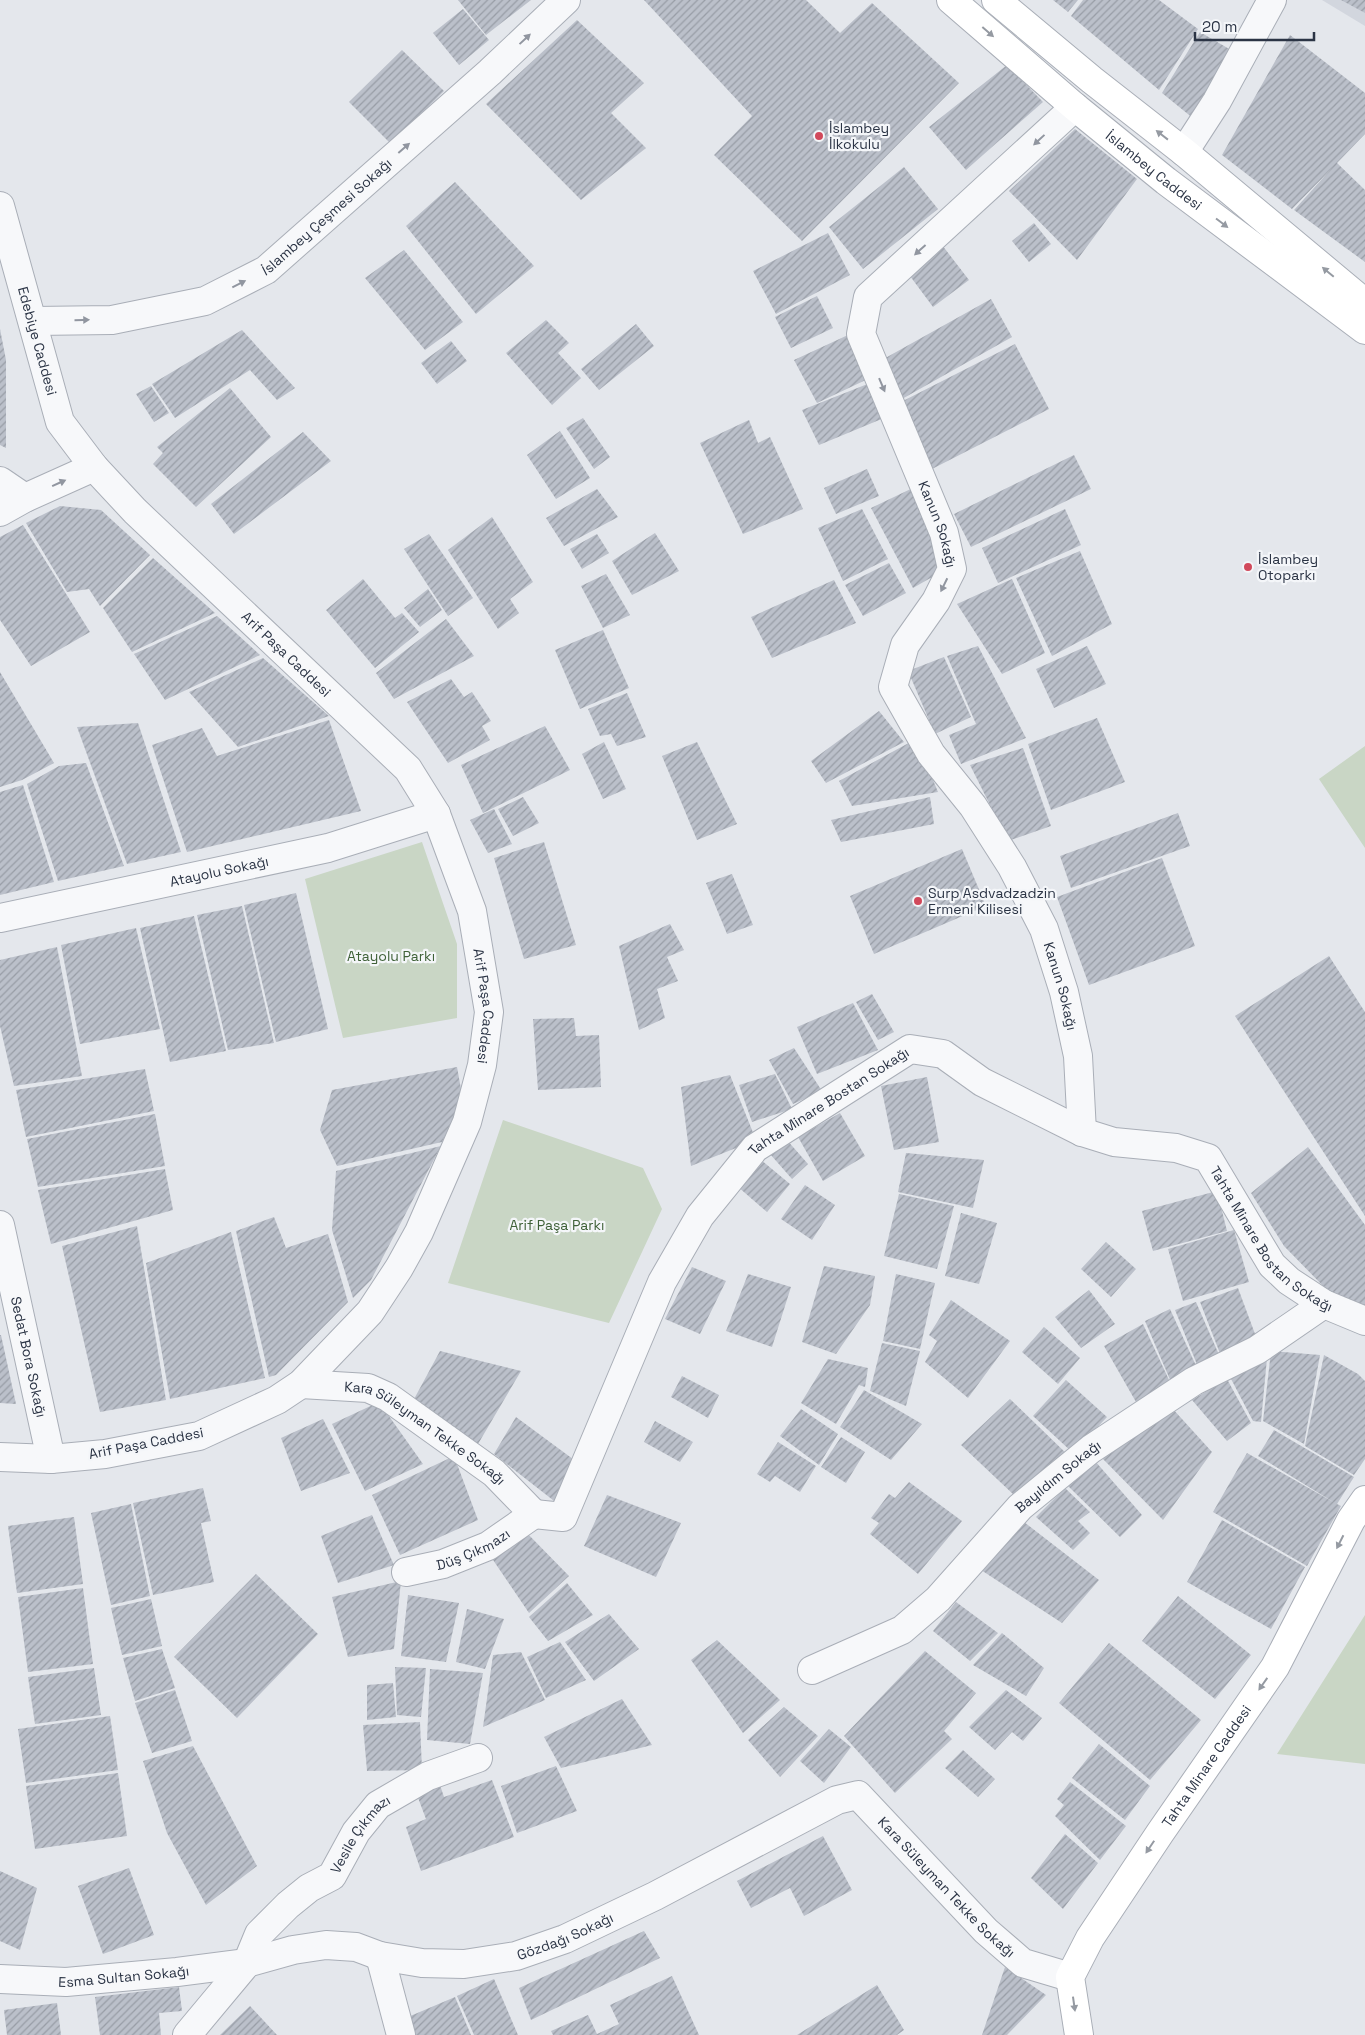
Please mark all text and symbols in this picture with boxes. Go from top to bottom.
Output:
scale bar [1195,10,1314,42]
text: 20 m [1202,17,1237,36]
one-way arrow [981,26,994,37]
one-way arrow [519,33,531,45]
place label: İslambey İlkokulu [829,119,889,153]
street label: İslambey Caddesi [1102,127,1206,214]
one-way arrow [1156,129,1169,140]
marker: İslambey İlkokulu [813,130,825,142]
one-way arrow [1033,134,1045,146]
one-way arrow [398,142,411,153]
street label: İslambey Çeşmesi Sokağı [259,154,395,280]
one-way arrow [1215,218,1229,228]
one-way arrow [913,245,926,256]
one-way arrow [1321,266,1334,277]
one-way arrow [231,280,246,288]
street label: Edebiye Caddesi [14,284,61,397]
one-way arrow [74,316,90,324]
one-way arrow [878,378,886,393]
one-way arrow [52,478,66,486]
street label: Kanun Sokağı [914,478,960,569]
place label: İslambey Otoparkı [1258,550,1318,584]
marker: İslambey Otoparkı [1242,561,1254,573]
one-way arrow [940,578,948,592]
street label: Arif Paşa Caddesi [238,607,335,701]
street label: Atayolu Sokağı [168,852,270,891]
place label: Surp Asdvadzadzin Ermeni Kilisesi [928,884,1056,918]
marker: Surp Asdvadzadzin Ermeni Kilisesi [912,895,924,907]
street label: Kanun Sokağı [1040,940,1081,1032]
park label: Atayolu Parkı [347,947,435,965]
street label: Arif Paşa Caddesi [469,947,498,1065]
street label: Tahta Minare Bostan Sokağı [744,1043,912,1159]
street label: Tahta Minare Bostan Sokağı [1206,1163,1335,1316]
park label: Arif Paşa Parkı [509,1216,605,1234]
street label: Sedat Bora Sokağı [7,1295,51,1419]
street label: Kara Süleyman Tekke Sokağı [344,1378,510,1489]
street label: Arif Paşa Caddesi [87,1423,205,1463]
street label: Bayıldım Sokağı [1011,1436,1104,1517]
street label: Düş Çıkmazı [435,1525,513,1574]
one-way arrow [1336,1534,1344,1549]
one-way arrow [1258,1678,1268,1691]
street label: Tahta Minare Caddesi [1158,1702,1255,1831]
street label: Vesile Çıkmazı [326,1791,393,1877]
street label: Kara Süleyman Tekke Sokağı [874,1813,1019,1961]
one-way arrow [1145,1840,1155,1853]
street label: Gözdağı Sokağı [515,1908,616,1964]
street label: Esma Sultan Sokağı [58,1962,190,1991]
one-way arrow [1071,1996,1079,2012]

